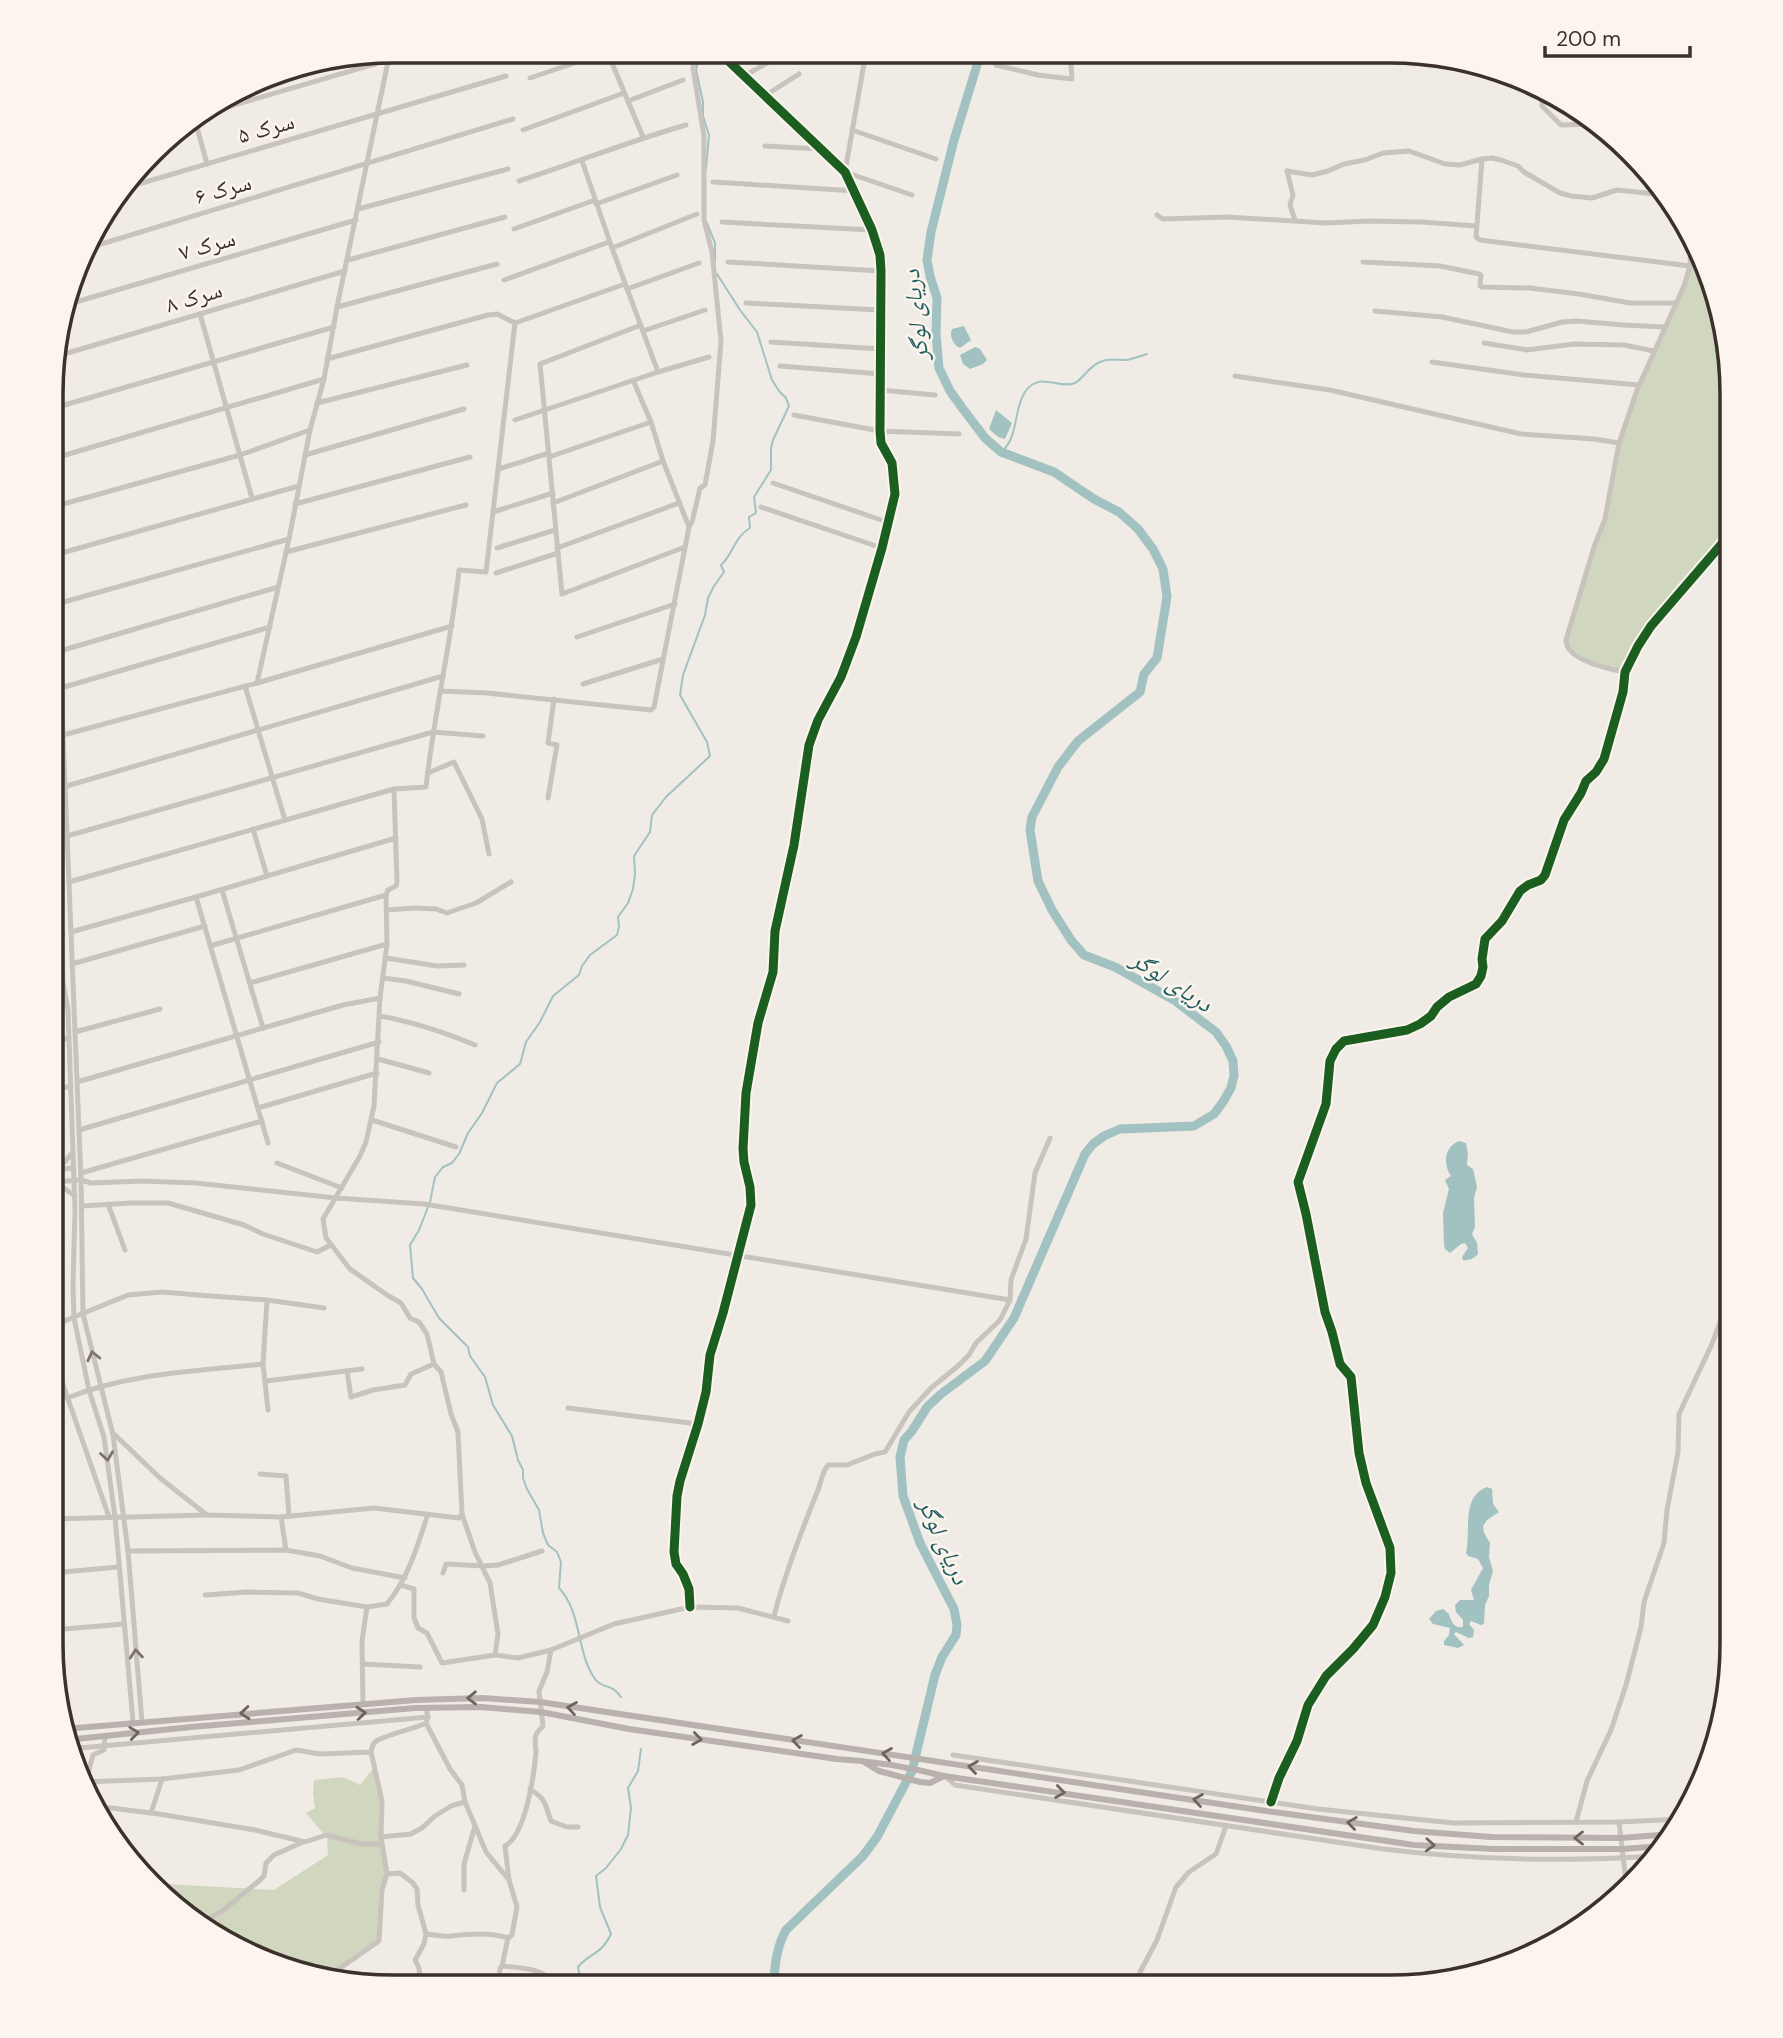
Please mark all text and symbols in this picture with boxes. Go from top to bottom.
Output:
scale bar [1545,14,1690,58]
text: 200 m [1556,25,1621,53]
street label: سرک ۵ [234,106,298,150]
street label: سرک ۶ [191,167,255,211]
street label: سرک ۷ [175,223,239,267]
water label: دریای لوگر [895,268,935,364]
street label: سرک ۸ [162,274,226,320]
water label: دریای لوگر [1124,942,1219,1019]
one-way arrow [86,1351,101,1363]
one-way arrow [99,1450,114,1462]
water label: دریای لوگر [911,1491,977,1589]
one-way arrow [129,1648,144,1659]
one-way arrow [466,1691,477,1706]
one-way arrow [566,1700,578,1715]
one-way arrow [239,1705,250,1720]
one-way arrow [355,1706,366,1721]
one-way arrow [128,1726,140,1741]
one-way arrow [691,1731,702,1746]
one-way arrow [791,1734,803,1749]
one-way arrow [881,1747,893,1762]
one-way arrow [967,1760,979,1775]
one-way arrow [1054,1784,1066,1799]
one-way arrow [1192,1793,1204,1808]
one-way arrow [1347,1816,1358,1831]
one-way arrow [1573,1830,1584,1846]
one-way arrow [1424,1838,1435,1853]

